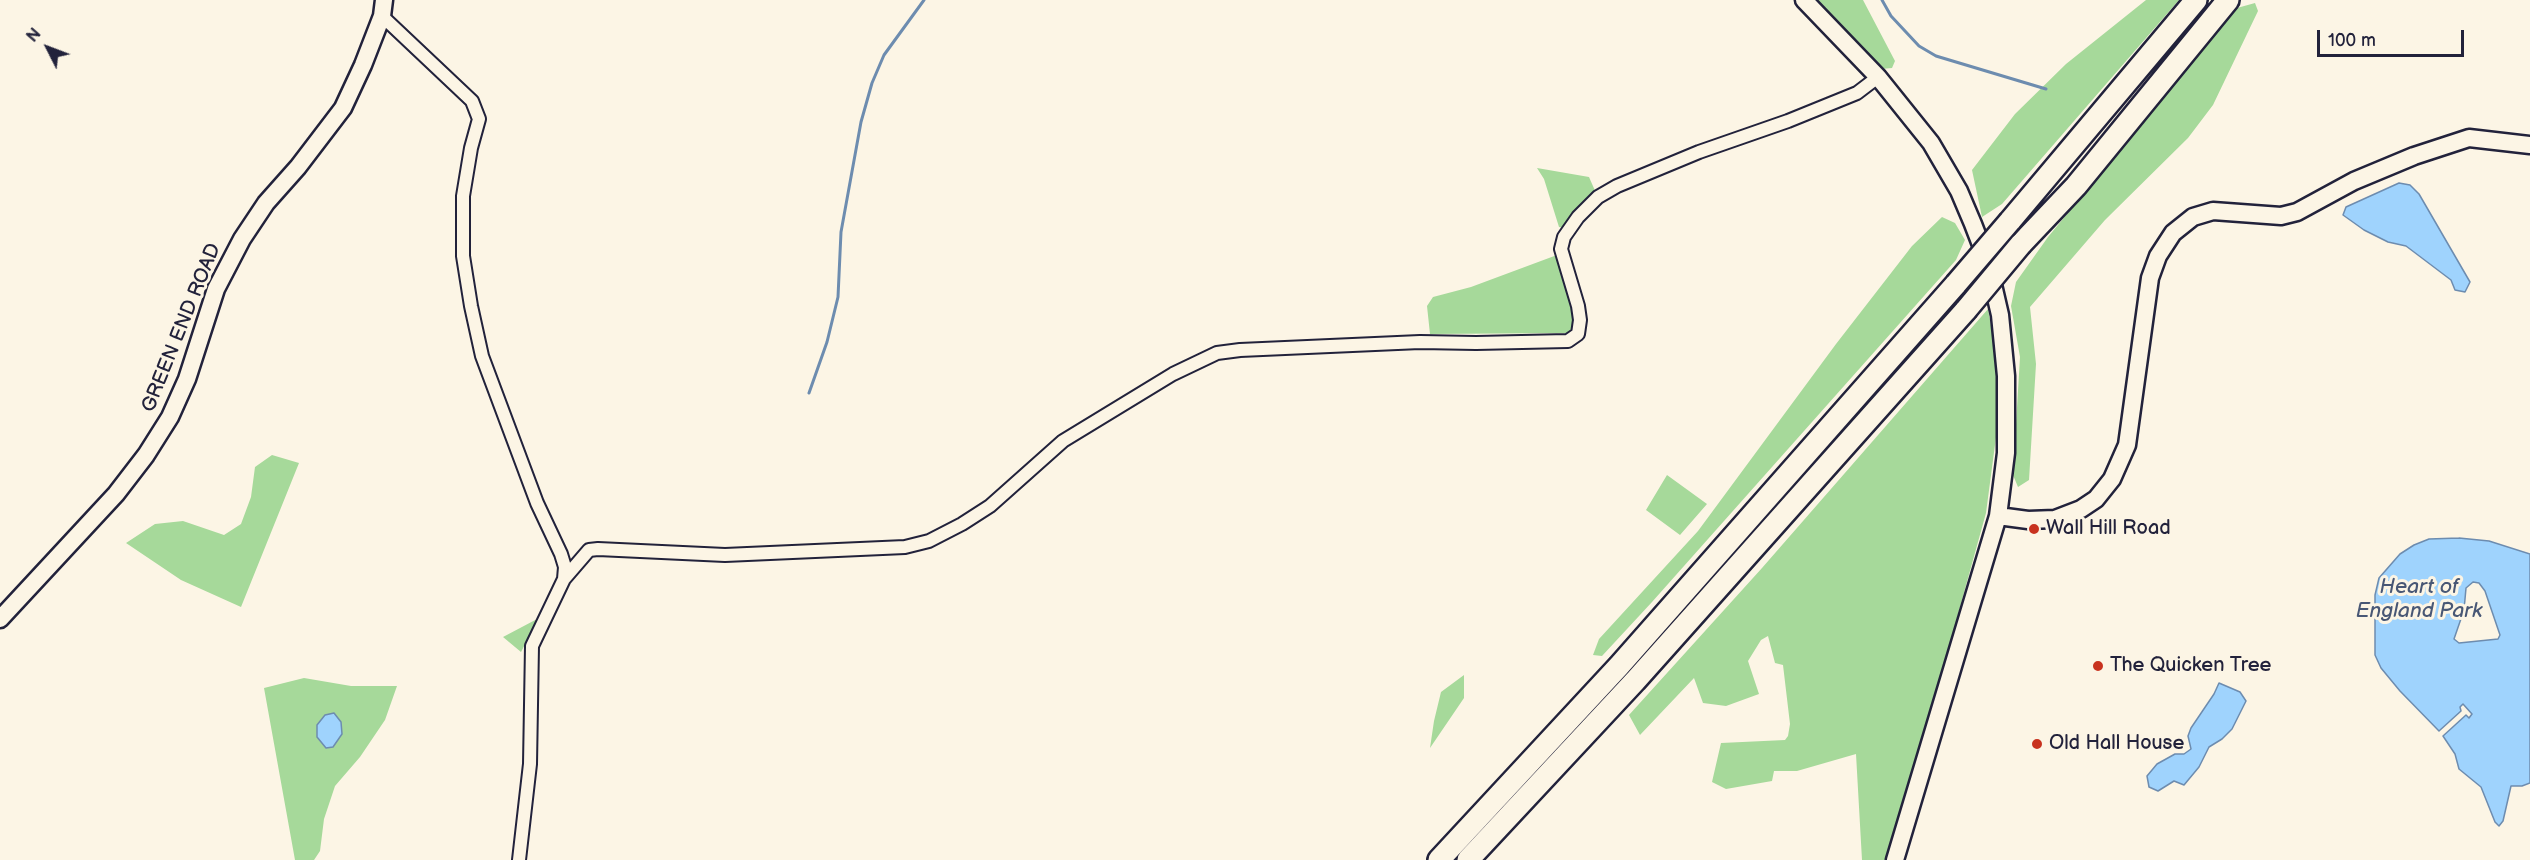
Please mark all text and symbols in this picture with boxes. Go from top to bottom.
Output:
north arrow [18,18,78,78]
scale bar [2320,18,2467,56]
text: N [23,25,45,46]
text: 100 m [2328,30,2376,51]
street label: GREEN END ROAD [137,240,227,416]
place label: Wall Hill Road [2046,517,2171,541]
marker: Wall Hill Road [2027,522,2041,536]
water label: Heart of England Park [2356,575,2482,625]
place label: The Quicken Tree [2110,654,2271,678]
marker: The Quicken Tree [2091,659,2105,673]
place label: Old Hall House [2049,732,2184,756]
marker: Old Hall House [2030,737,2044,751]

